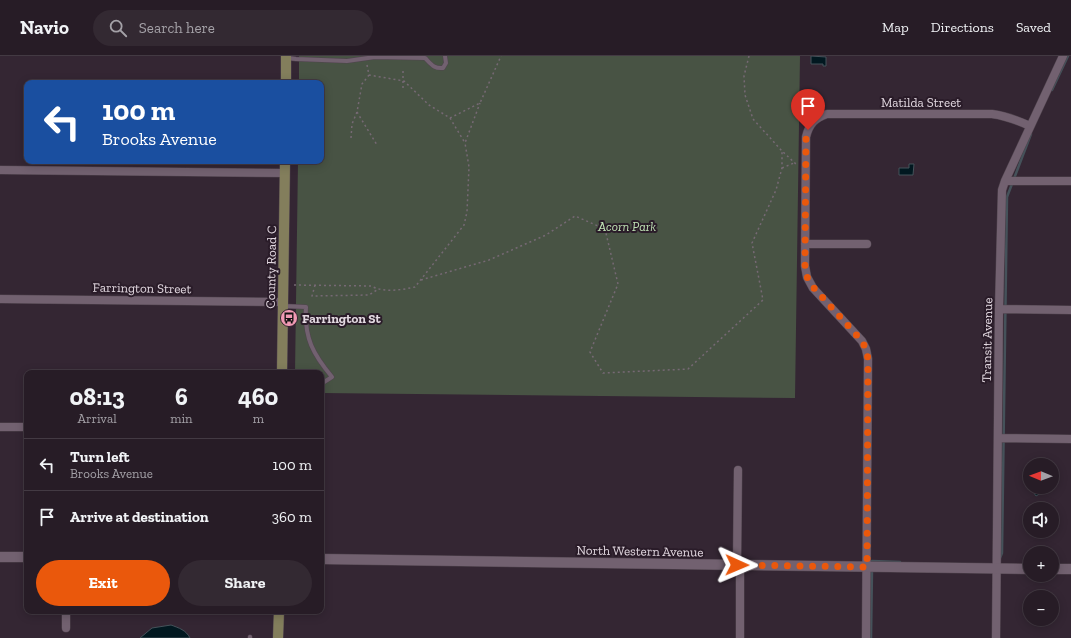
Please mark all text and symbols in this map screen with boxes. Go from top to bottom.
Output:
search box [93,10,373,46]
text: Navio [20,16,69,39]
icon: search [107,17,129,39]
text: Search here [139,19,215,37]
text: Map [882,19,909,36]
text: Directions [931,19,994,36]
text: Saved [1016,19,1051,36]
pin [791,89,825,130]
text: 100 m [102,94,175,127]
icon: arrive [797,95,819,117]
street label: Matilda Street [881,95,961,110]
icon: left [36,96,88,148]
text: Brooks Avenue [102,128,217,150]
park label: Acorn Park [597,219,656,234]
street label: County Road C [263,225,279,309]
street label: Farrington Street [93,280,192,296]
street label: Transit Avenue [979,297,995,383]
bus stop icon: Farrington St [279,308,299,328]
place label: Farrington St [302,311,382,326]
text: 08:13 [70,382,125,411]
text: 6 [175,382,188,411]
text: 460 [238,382,278,411]
text: Arrival [78,411,117,426]
text: min [170,411,193,426]
text: m [253,411,264,426]
text: Turn left [70,448,130,466]
icon: left [36,454,58,476]
text: 100 m [273,456,312,474]
north arrow [1023,458,1059,494]
map controls [1023,458,1059,626]
text: Brooks Avenue [70,466,153,481]
button: sound [1023,502,1059,538]
icon: arrive [36,506,58,528]
text: Arrive at destination [70,508,209,526]
text: 360 m [272,508,312,526]
street label: North Western Avenue [576,542,704,560]
position arrow [716,544,758,586]
button: + [1023,546,1059,582]
button: Exit [36,560,170,606]
button: Share [178,560,312,606]
button: − [1023,590,1059,626]

